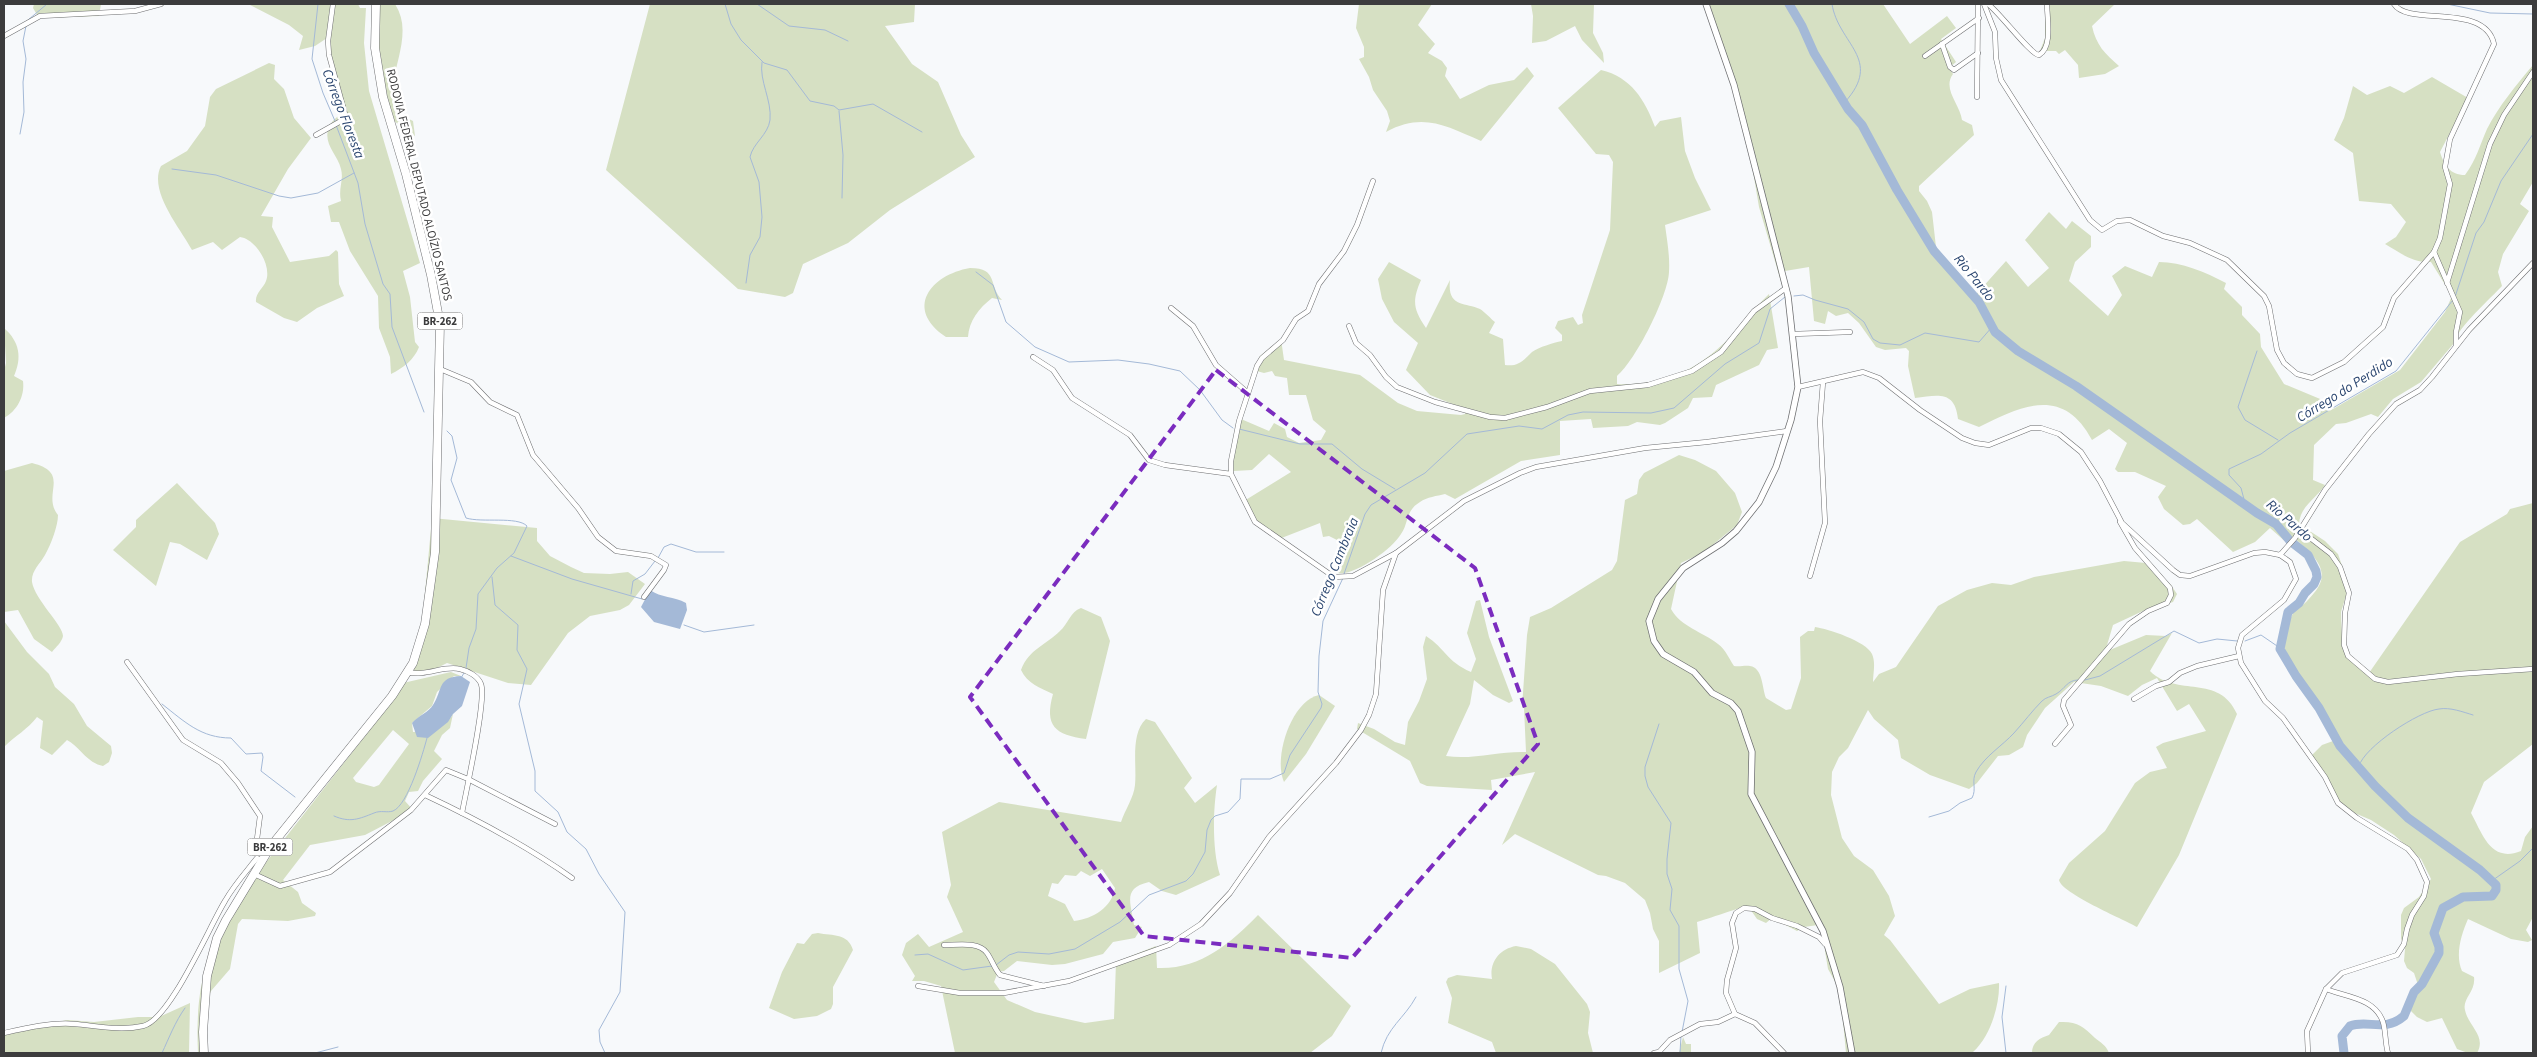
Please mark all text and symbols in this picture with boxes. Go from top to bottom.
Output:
water label: Córrego Floresta [317,66,369,162]
street label: RODOVIA FEDERAL DEPUTADO ALOÍZIO SANTOS [382,67,456,303]
water label: Rio Pardo [1949,250,1999,306]
road number: BR-262 [418,312,462,330]
water label: Córrego do Perdido [2293,352,2397,428]
water label: Rio Pardo [2262,495,2316,547]
water label: Córrego Cambraia [1306,514,1364,620]
road number: BR-262 [248,839,292,856]

